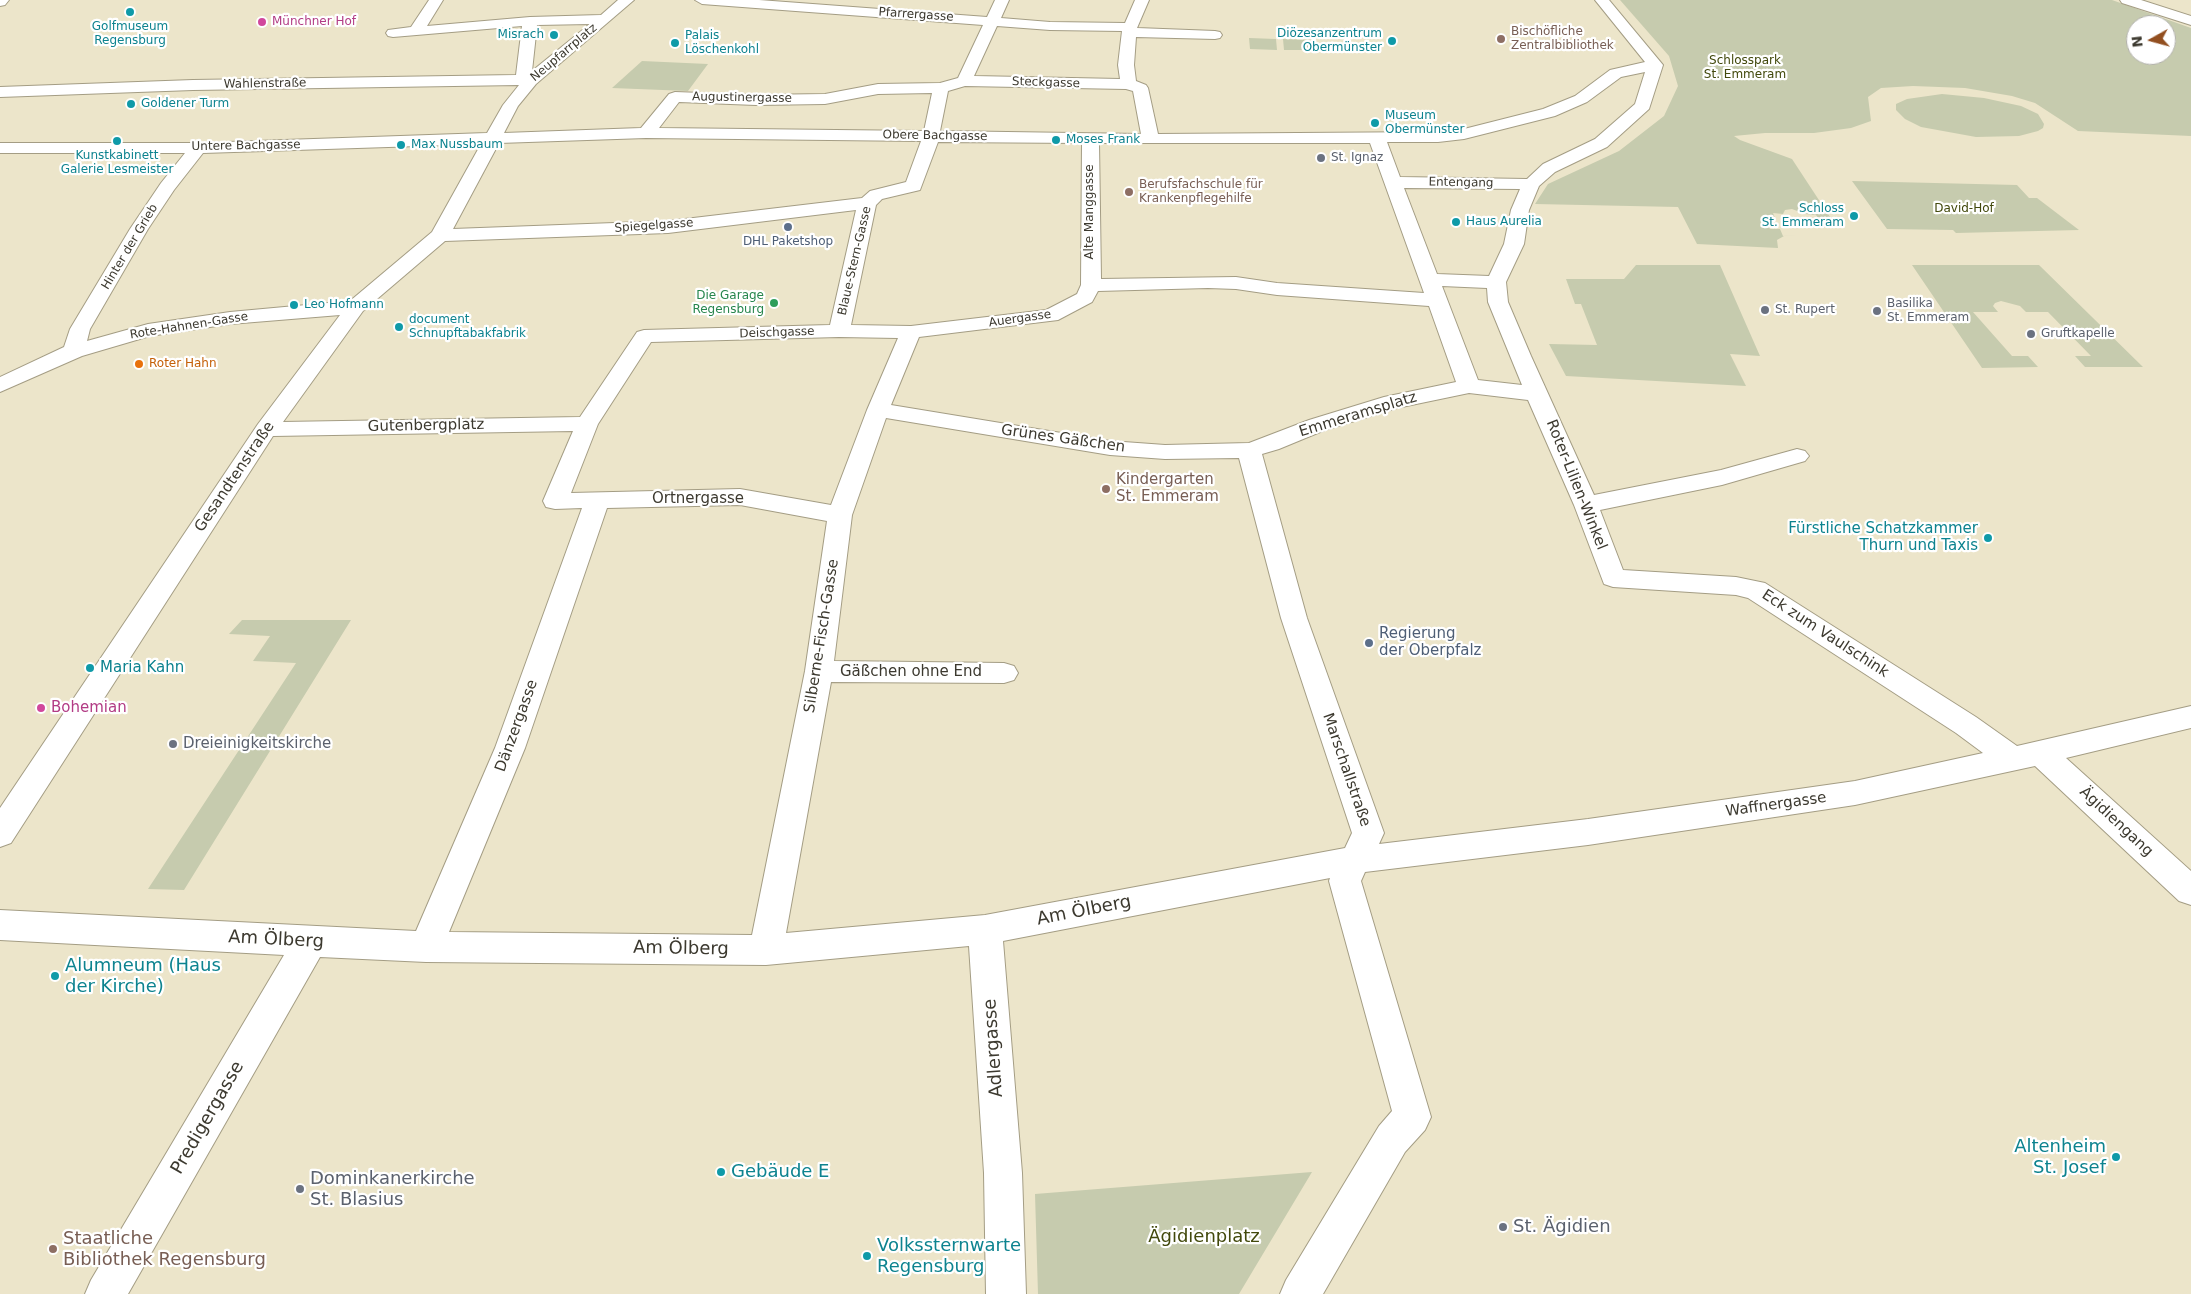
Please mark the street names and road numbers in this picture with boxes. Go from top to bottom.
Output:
street label: Pfarrergasse [878,5,954,25]
street label: Neupfarrplatz [528,21,600,85]
street label: Steckgasse [1012,75,1080,91]
street label: Wahlenstraße [224,76,306,92]
street label: Augustinergasse [692,90,792,106]
street label: Obere Bachgasse [882,128,988,144]
street label: Untere Bachgasse [191,138,301,154]
street label: Alte Manggasse [1083,164,1097,260]
street label: Entengang [1428,175,1494,191]
street label: Hinter der Grieb [99,202,161,292]
street label: Blaue-Stern-Gasse [835,205,875,317]
street label: Spiegelgasse [614,216,694,236]
street label: Auergasse [988,308,1052,330]
street label: Rote-Hahnen-Gasse [129,310,249,342]
street label: Deischgasse [739,324,815,342]
street label: Emmeramsplatz [1297,389,1419,441]
street label: Gutenbergplatz [368,416,484,436]
street label: Roter-Lilien-Winkel [1542,417,1610,553]
street label: Gesandtenstraße [191,418,279,536]
street label: Grünes Gäßchen [1000,421,1126,457]
street label: Ortnergasse [652,490,744,508]
street label: Silberne-Fisch-Gasse [801,558,843,714]
street label: Eck zum Vaulschink [1758,586,1892,682]
street label: Gäßchen ohne End [840,663,982,681]
street label: Dänzergasse [492,677,542,775]
street label: Marschallstraße [1318,711,1374,829]
street label: Ägidiengang [2075,783,2157,861]
street label: Waffnergasse [1724,789,1828,821]
street label: Am Ölberg [1035,891,1133,931]
street label: Am Ölberg [228,927,324,953]
street label: Am Ölberg [633,937,729,961]
street label: Adlergasse [980,998,1008,1098]
street label: Predigergasse [167,1058,249,1178]

